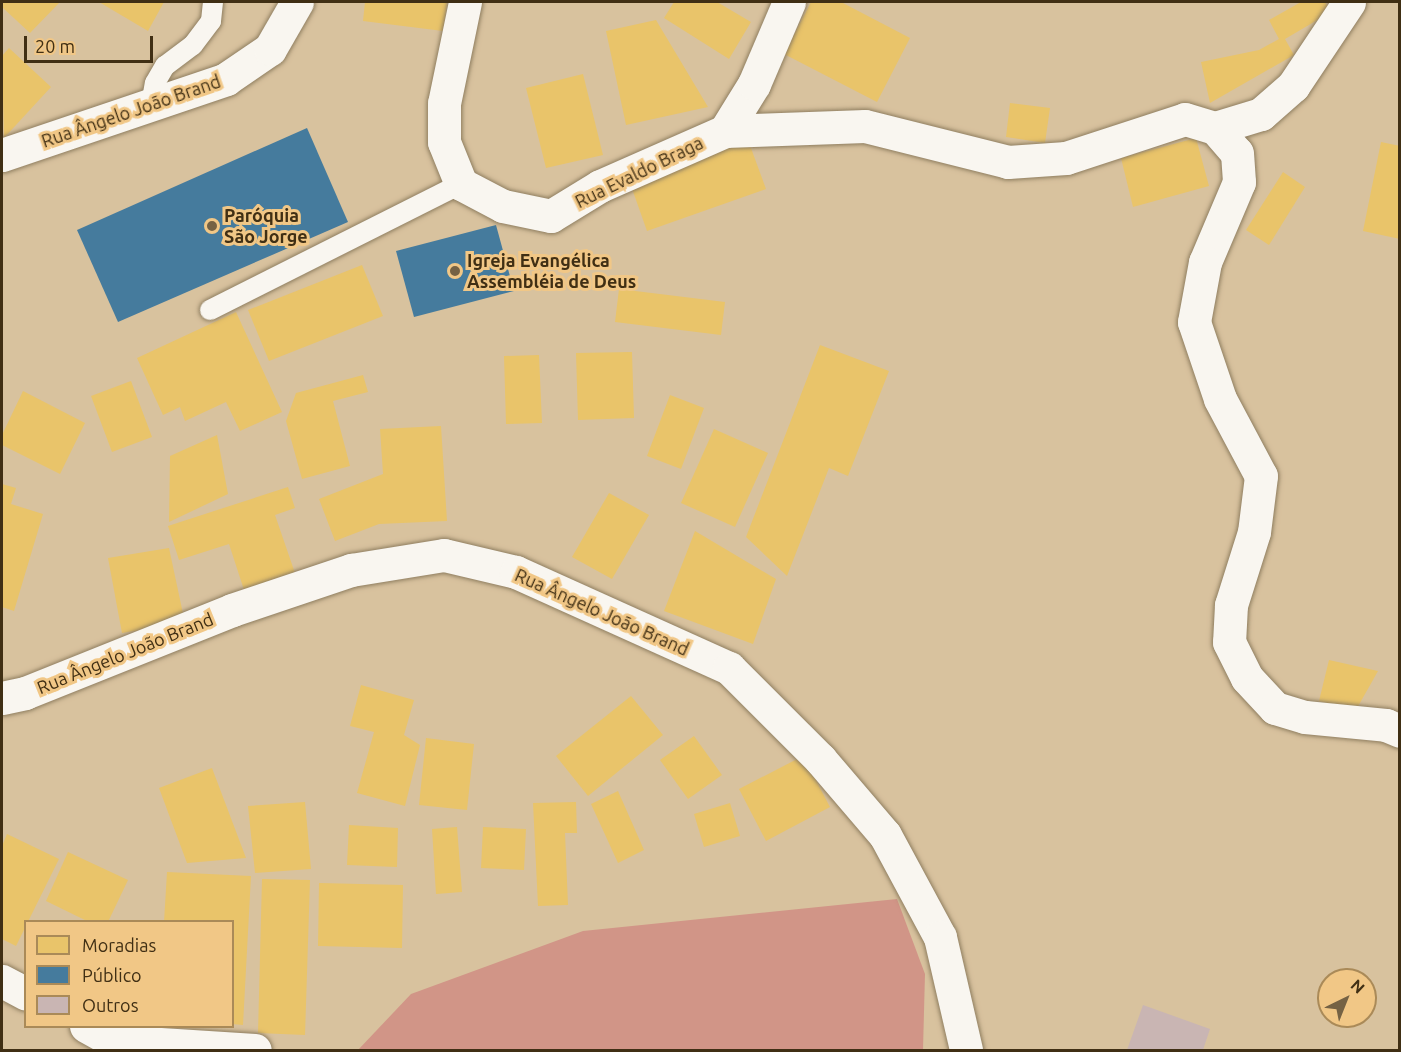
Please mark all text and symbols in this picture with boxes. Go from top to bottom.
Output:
scale bar [27,24,156,62]
text: 20 m [35,36,75,56]
street label: Rua Ângelo João Brand [39,70,223,152]
street label: Rua Evaldo Braga [571,132,707,212]
place label: Paróquia São Jorge [224,205,308,248]
marker: Paróquia São Jorge [205,219,219,233]
place label: Igreja Evangélica Assembléia de Deus [467,250,636,292]
marker: Igreja Evangélica Assembléia de Deus [448,264,462,278]
street label: Rua Ângelo João Brand [512,564,692,660]
street label: Rua Ângelo João Brand [34,608,216,698]
legend [24,920,234,1028]
text: Moradias [82,935,156,955]
text: Público [82,965,142,985]
north arrow [1317,968,1377,1028]
text: N [1347,976,1368,997]
text: Outros [82,995,138,1015]

